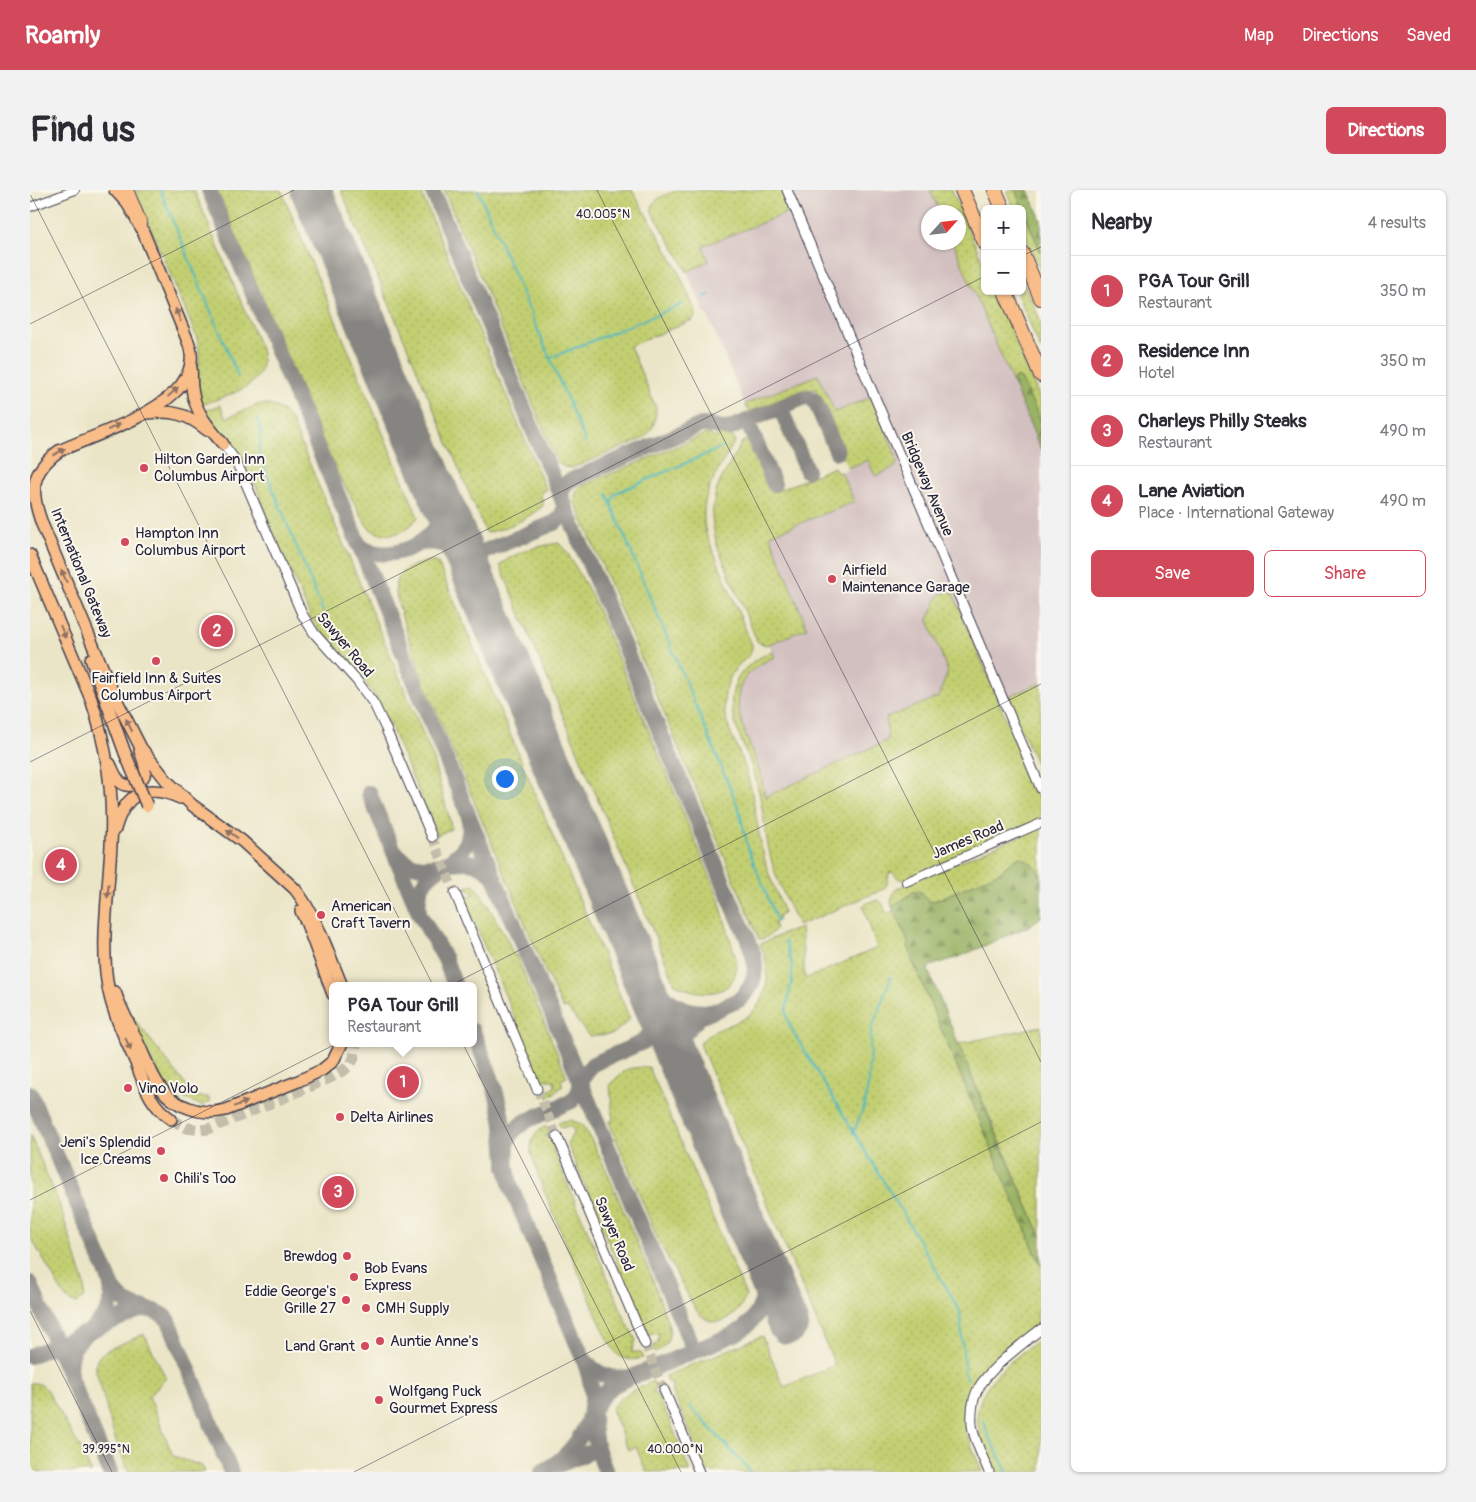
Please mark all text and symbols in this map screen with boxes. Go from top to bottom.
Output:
text: Roamly [25,21,100,50]
text: Map [1244,24,1274,47]
text: Directions [1302,24,1378,47]
text: Saved [1406,24,1451,47]
button: Directions [1326,107,1446,154]
text: Find us [30,108,135,152]
north arrow [921,205,966,250]
map controls [981,205,1026,295]
button: + [981,205,1026,250]
text: 40.005°N [576,207,630,222]
text: Nearby [1091,209,1152,236]
text: 4 results [1368,213,1426,233]
button: − [981,250,1026,295]
text: PGA Tour Grill [1138,269,1250,293]
text: 1 [1104,281,1110,301]
text: 350 m [1380,281,1426,301]
text: Restaurant [1138,293,1212,313]
one-way arrow [174,307,182,322]
text: Residence Inn [1138,339,1250,363]
text: 2 [1103,351,1111,371]
text: 350 m [1380,351,1426,371]
text: Hotel [1138,363,1175,383]
one-way arrow [167,386,179,398]
text: Charleys Philly Steaks [1138,409,1306,433]
text: 3 [1103,421,1111,441]
text: 490 m [1380,421,1426,441]
one-way arrow [107,423,121,431]
street label: Bridgeway Avenue [896,429,958,540]
text: Restaurant [1138,433,1212,453]
one-way arrow [52,448,66,456]
place label: Hilton Garden Inn Columbus Airport [154,450,265,486]
marker: Hilton Garden Inn Columbus Airport [138,462,150,474]
text: Lane Aviation [1138,479,1244,503]
text: 4 [1102,491,1112,511]
text: 490 m [1380,491,1426,511]
text: Place · International Gateway [1138,503,1334,523]
street label: International Gateway [46,505,116,641]
place label: Hampton Inn Columbus Airport [135,524,246,560]
marker: Hampton Inn Columbus Airport [119,536,131,548]
button: Save [1091,550,1254,597]
button: Share [1264,550,1426,597]
place label: Airfield Maintenance Garage [842,561,970,597]
one-way arrow [59,569,67,583]
marker: Airfield Maintenance Garage [826,573,838,585]
street label: Sawyer Road [312,609,378,681]
pin: 2 [201,612,233,650]
one-way arrow [59,625,67,639]
marker: Fairfield Inn & Suites Columbus Airport [150,655,162,667]
place label: Fairfield Inn & Suites Columbus Airport [91,669,221,705]
one-way arrow [125,718,133,732]
your location [492,766,518,792]
street label: James Road [929,816,1007,864]
one-way arrow [225,829,239,839]
pin: 4 [45,846,77,884]
one-way arrow [104,883,112,899]
place label: American Craft Tavern [331,897,410,933]
marker: American Craft Tavern [315,909,327,921]
popup [329,982,477,1047]
text: PGA Tour Grill [347,993,459,1017]
text: Restaurant [347,1017,421,1037]
one-way arrow [124,1037,132,1051]
pin: 1 [387,1063,419,1101]
place label: Vino Volo [138,1079,198,1098]
marker: Vino Volo [122,1082,134,1094]
one-way arrow [234,1100,248,1108]
place label: Delta Airlines [350,1108,433,1127]
marker: Delta Airlines [334,1111,346,1123]
place label: Jeni's Splendid Ice Creams [60,1133,151,1169]
marker: Jeni's Splendid Ice Creams [155,1145,167,1157]
place label: Chili's Too [174,1169,236,1188]
marker: Chili's Too [158,1172,170,1184]
pin: 3 [322,1173,354,1211]
street label: Sawyer Road [590,1194,638,1274]
place label: Brewdog [283,1247,337,1266]
marker: Brewdog [341,1250,353,1262]
place label: Bob Evans Express [364,1259,427,1295]
marker: Bob Evans Express [348,1271,360,1283]
place label: Eddie George's Grille 27 [245,1282,336,1318]
marker: Eddie George's Grille 27 [340,1294,352,1306]
place label: CMH Supply [376,1299,450,1318]
marker: CMH Supply [360,1302,372,1314]
place label: Auntie Anne's [390,1332,478,1351]
marker: Auntie Anne's [374,1335,386,1347]
place label: Land Grant [285,1337,356,1356]
marker: Land Grant [359,1340,371,1352]
place label: Wolfgang Puck Gourmet Express [389,1382,498,1418]
marker: Wolfgang Puck Gourmet Express [373,1394,385,1406]
text: 39.995°N [82,1442,130,1457]
text: 40.000°N [647,1442,703,1457]

